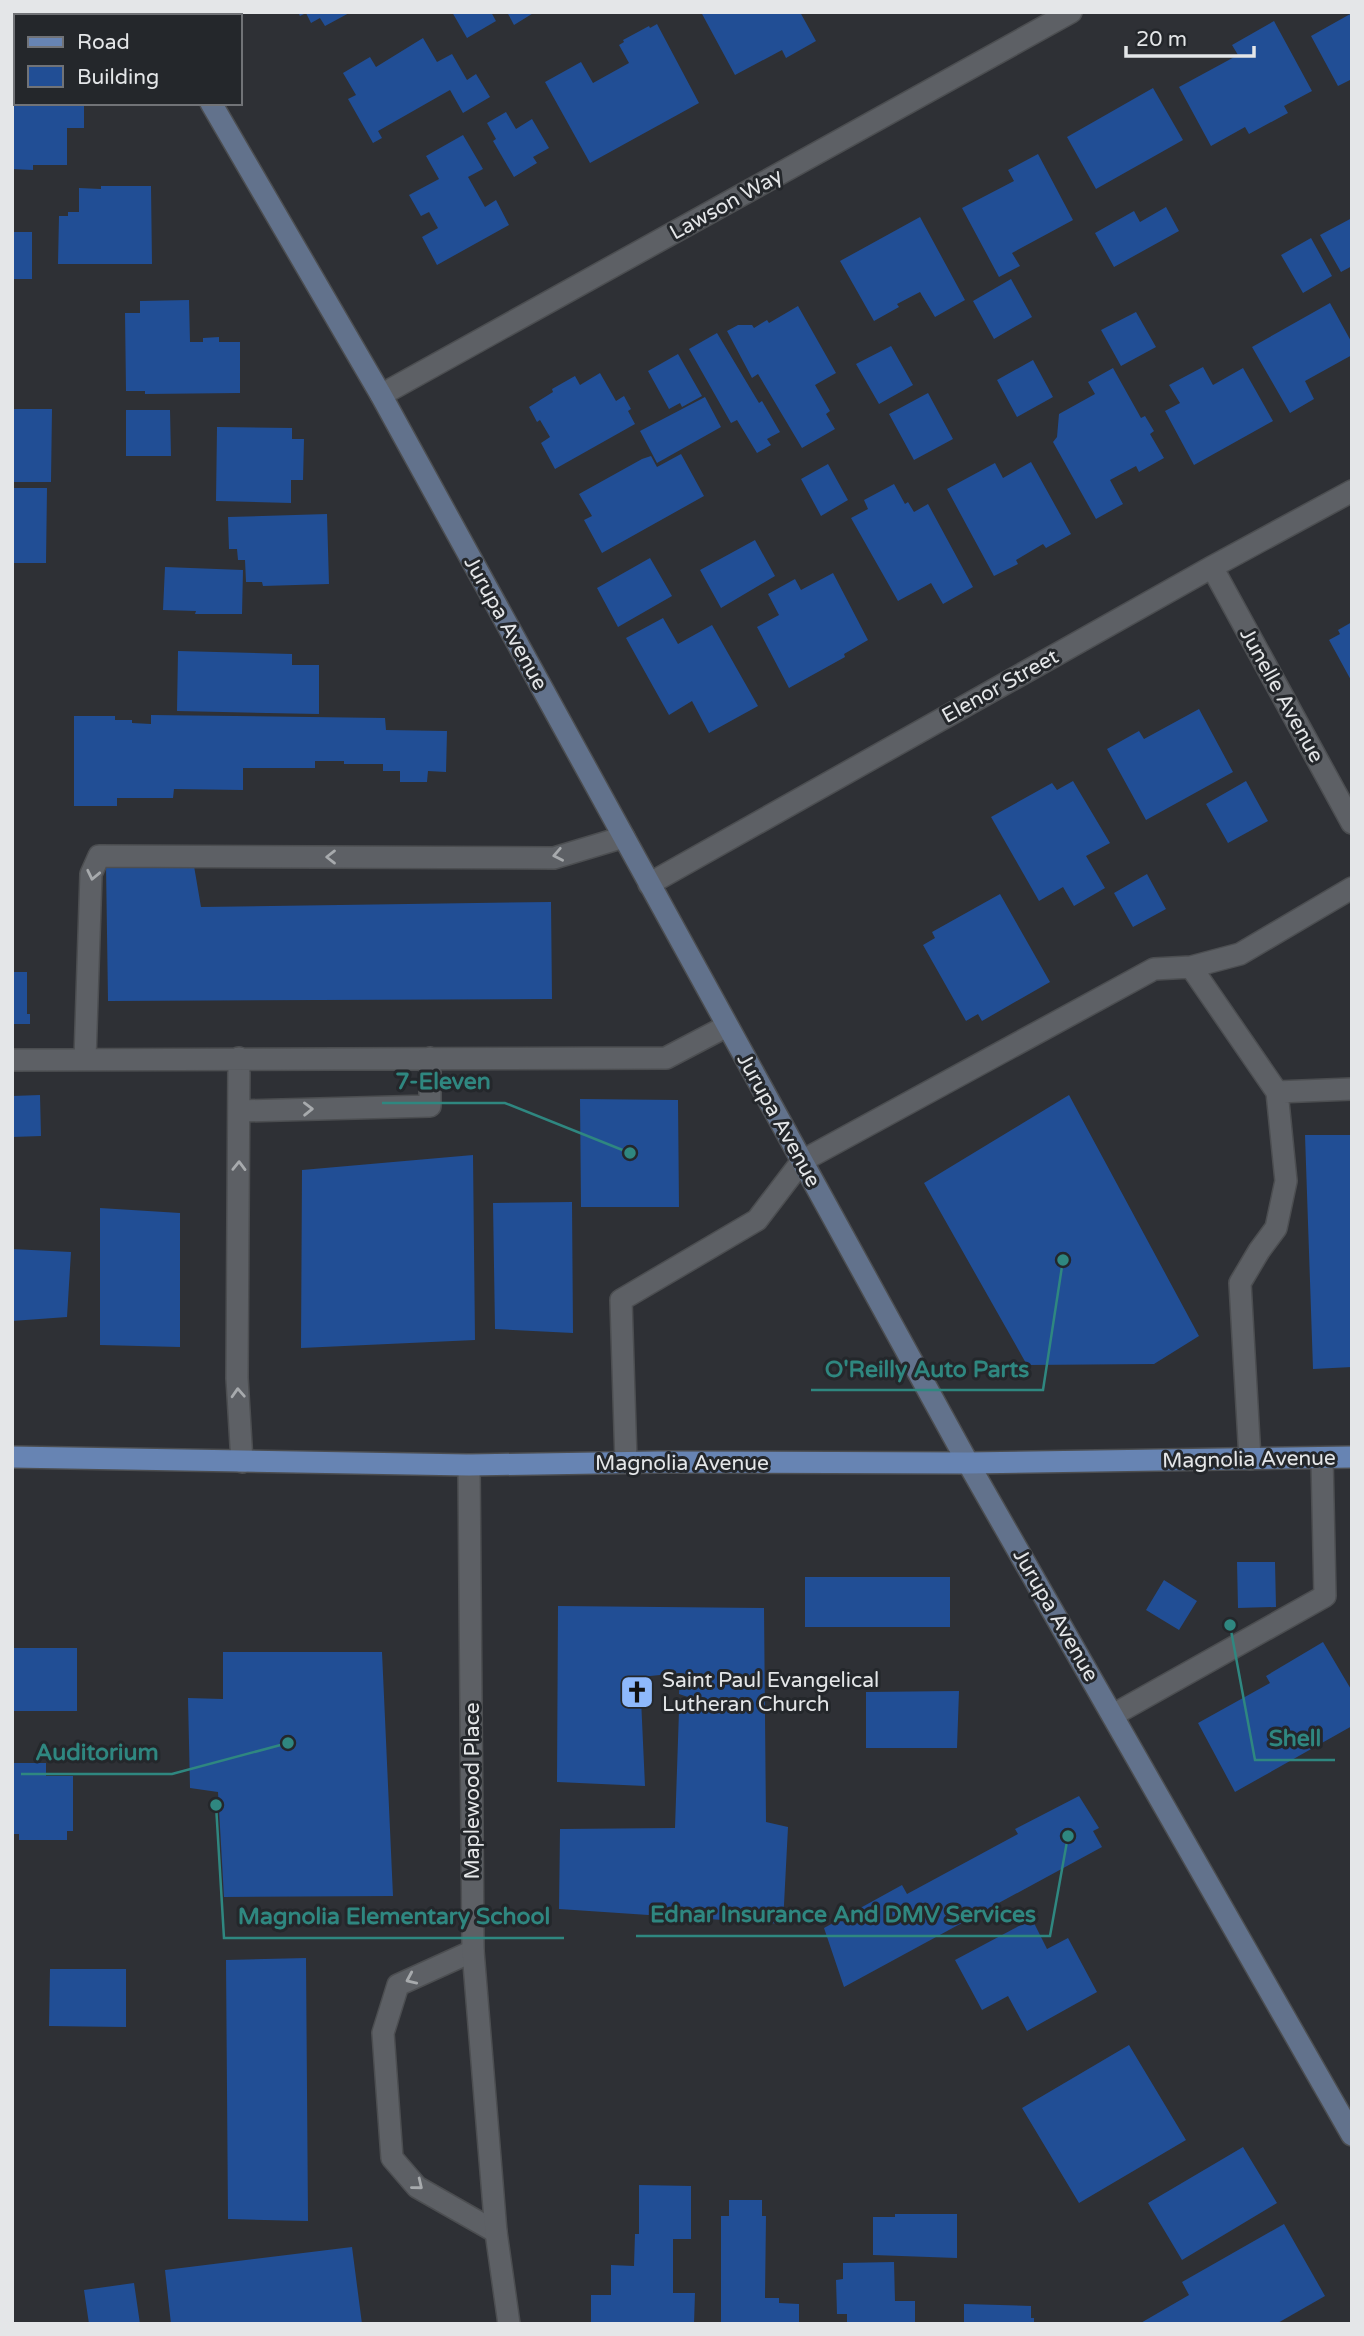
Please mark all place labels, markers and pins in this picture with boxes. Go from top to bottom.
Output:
callout: 7-Eleven [382,1059,505,1103]
callout: O'Reilly Auto Parts [811,1346,1043,1390]
place label: Saint Paul Evangelical Lutheran Church [662,1668,879,1717]
church icon: Saint Paul Evangelical Lutheran Church [618,1673,656,1711]
callout: Shell [1255,1716,1335,1760]
callout: Auditorium [21,1730,172,1774]
callout: Ednar Insurance And DMV Services [636,1892,1050,1936]
callout: Magnolia Elementary School [224,1894,564,1938]

